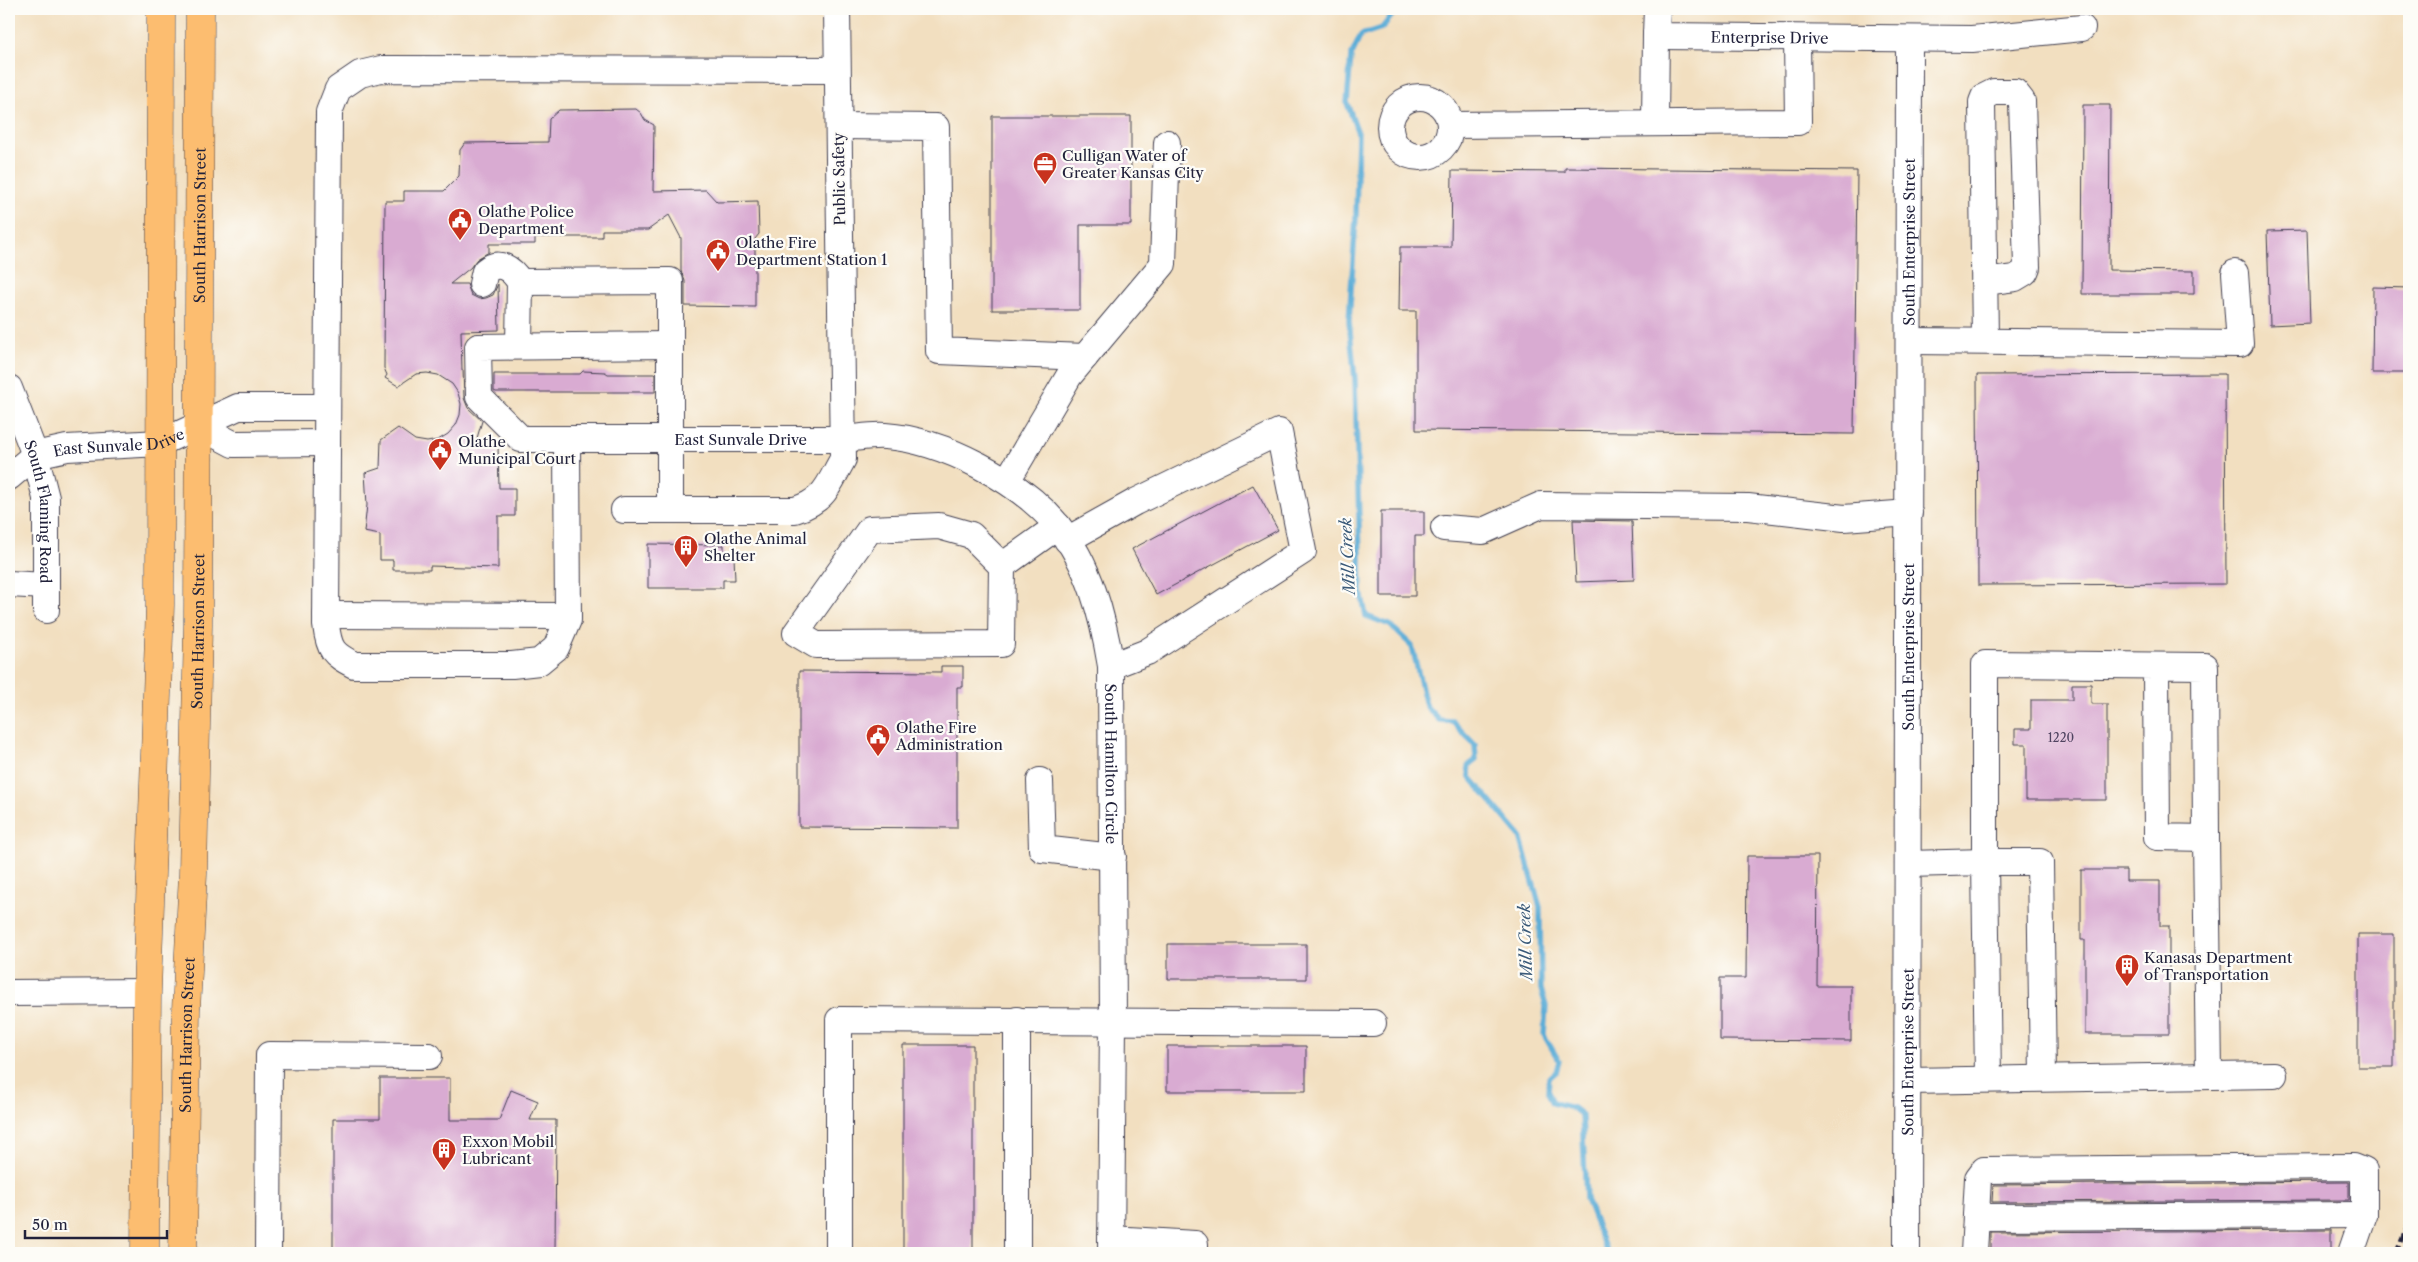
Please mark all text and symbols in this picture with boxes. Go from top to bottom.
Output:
street label: Enterprise Drive [1711,27,1829,47]
street label: Public Safety [829,132,849,226]
place label: Culligan Water of Greater Kansas City [1062,146,1205,182]
street label: South Harrison Street [190,147,209,303]
office icon: Culligan Water of Greater Kansas City [1032,151,1058,185]
street label: South Enterprise Street [1899,157,1918,326]
place label: Olathe Police Department [478,202,574,238]
public building icon: Olathe Police Department [447,207,473,241]
place label: Olathe Fire Department Station 1 [736,233,888,269]
public building icon: Olathe Fire Department Station 1 [705,238,731,272]
street label: East Sunvale Drive [51,424,187,460]
street label: East Sunvale Drive [674,430,807,449]
place label: Olathe Municipal Court [458,432,576,468]
street label: South Flaming Road [21,437,56,583]
public building icon: Olathe Municipal Court [427,437,453,471]
water label: Mill Creek [1335,517,1359,597]
place label: Olathe Animal Shelter [704,529,807,565]
building icon: Olathe Animal Shelter [673,534,699,568]
street label: South Harrison Street [187,553,208,709]
street label: South Enterprise Street [1898,562,1918,731]
street label: South Hamilton Circle [1102,683,1122,844]
place label: Olathe Fire Administration [895,718,1003,754]
public building icon: Olathe Fire Administration [865,723,891,757]
house number: 1220 [2048,730,2074,745]
water label: Mill Creek [1514,903,1536,983]
place label: Kanasas Department of Transportation [2144,948,2293,984]
building icon: Kanasas Department of Transportation [2114,953,2140,987]
street label: South Harrison Street [175,956,198,1113]
street label: South Enterprise Street [1898,967,1917,1136]
place label: Exxon Mobil Lubricant [462,1132,555,1168]
building icon: Exxon Mobil Lubricant [431,1137,457,1171]
scale bar [25,1207,168,1239]
text: 50 m [32,1215,68,1234]

